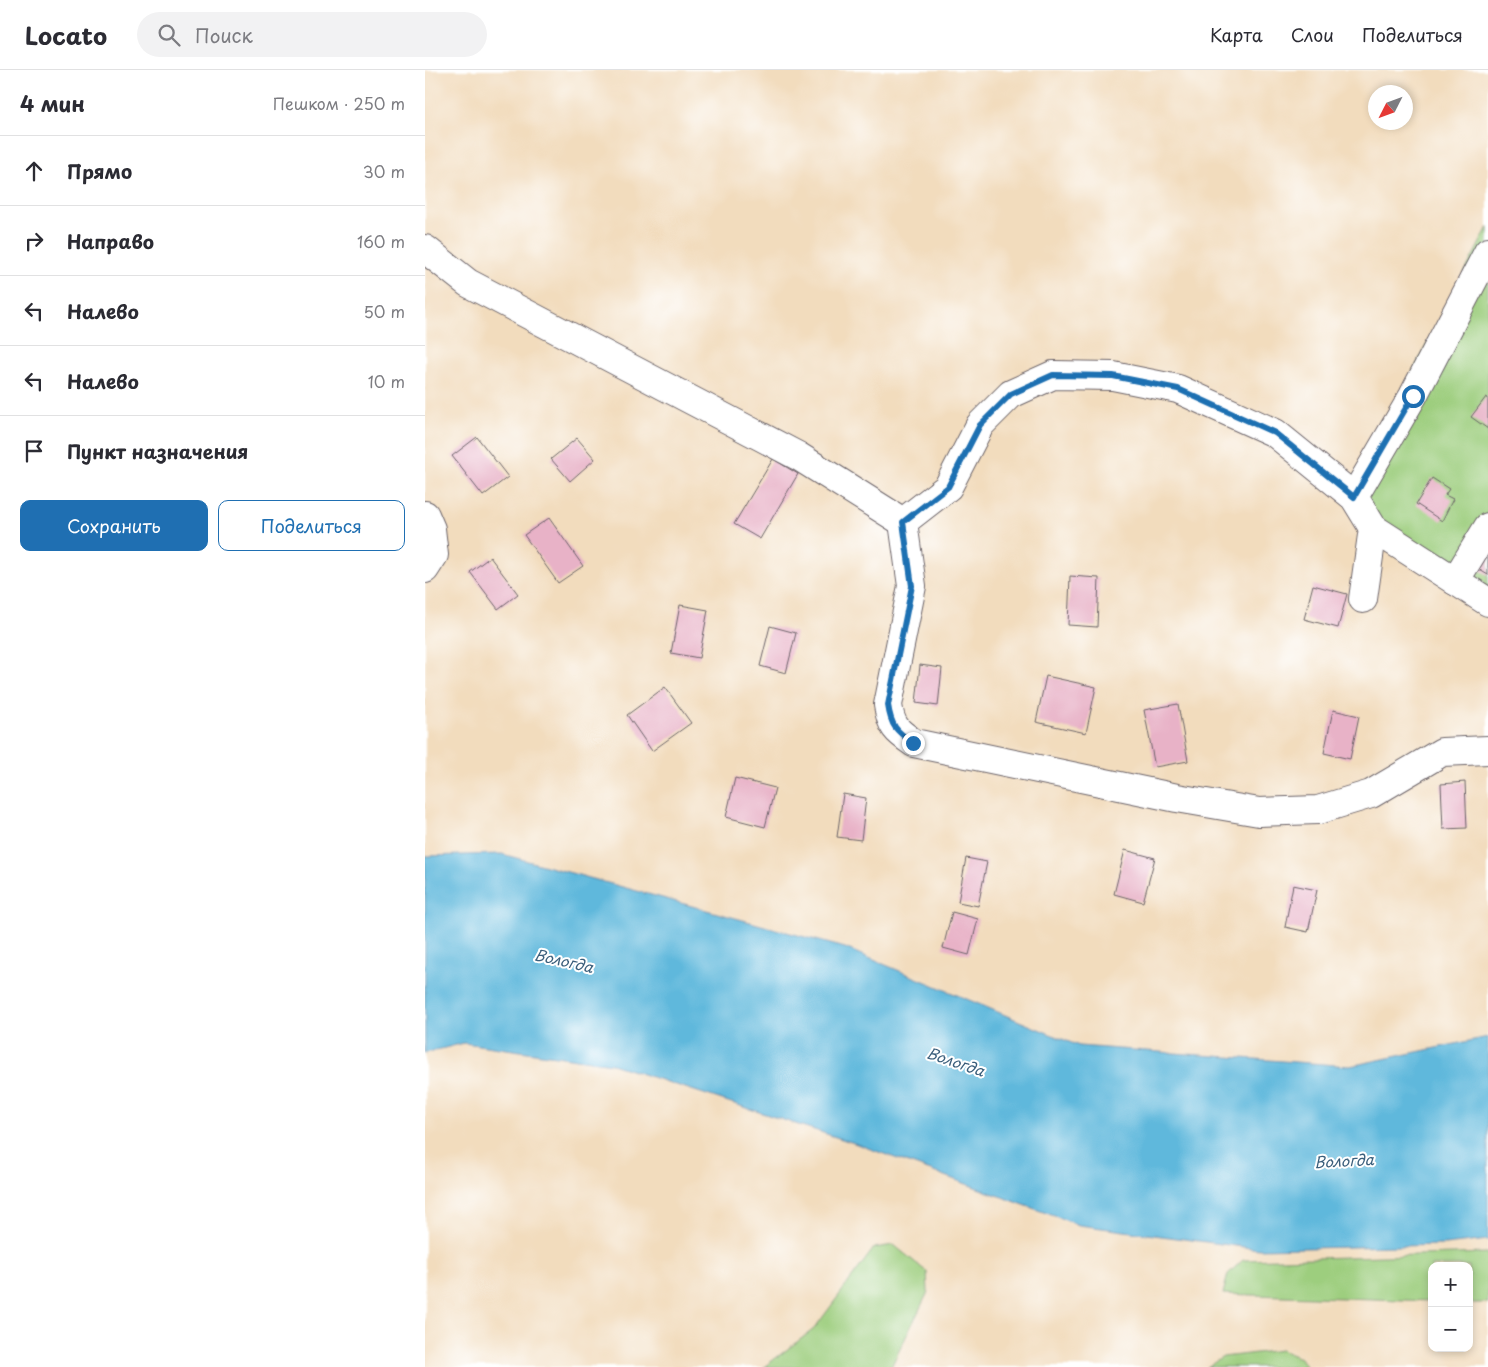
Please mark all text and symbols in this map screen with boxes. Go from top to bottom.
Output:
search box [137,12,487,57]
text: Locato [25,17,107,53]
icon: search [155,21,183,49]
text: Поиск [195,21,253,49]
text: Карта [1210,21,1263,48]
text: Слои [1291,21,1334,48]
text: Поделиться [1362,21,1463,48]
north arrow [1368,85,1413,130]
text: 4 мин [20,87,85,119]
text: Пешком · 250 m [273,91,405,115]
icon: ahead [20,157,48,185]
text: Прямо [67,157,132,185]
text: 30 m [363,159,405,183]
icon: right [20,227,48,255]
text: Направо [67,227,154,255]
text: 160 m [357,229,405,253]
icon: left [20,297,48,325]
text: Налево [67,297,139,325]
text: 50 m [364,299,405,323]
icon: left [20,367,48,395]
text: Налево [67,367,139,395]
text: 10 m [368,369,405,393]
route start [1402,385,1425,408]
icon: arrive [20,437,48,465]
text: Пункт назначения [67,437,248,465]
button: Сохранить [20,500,208,551]
button: Поделиться [218,500,405,551]
route end [902,732,925,755]
water label: Вологда [532,942,596,978]
water label: Вологда [924,1040,989,1082]
water label: Вологда [1314,1147,1375,1173]
map controls [1428,1262,1473,1352]
button: + [1428,1262,1473,1307]
button: − [1428,1307,1473,1352]

